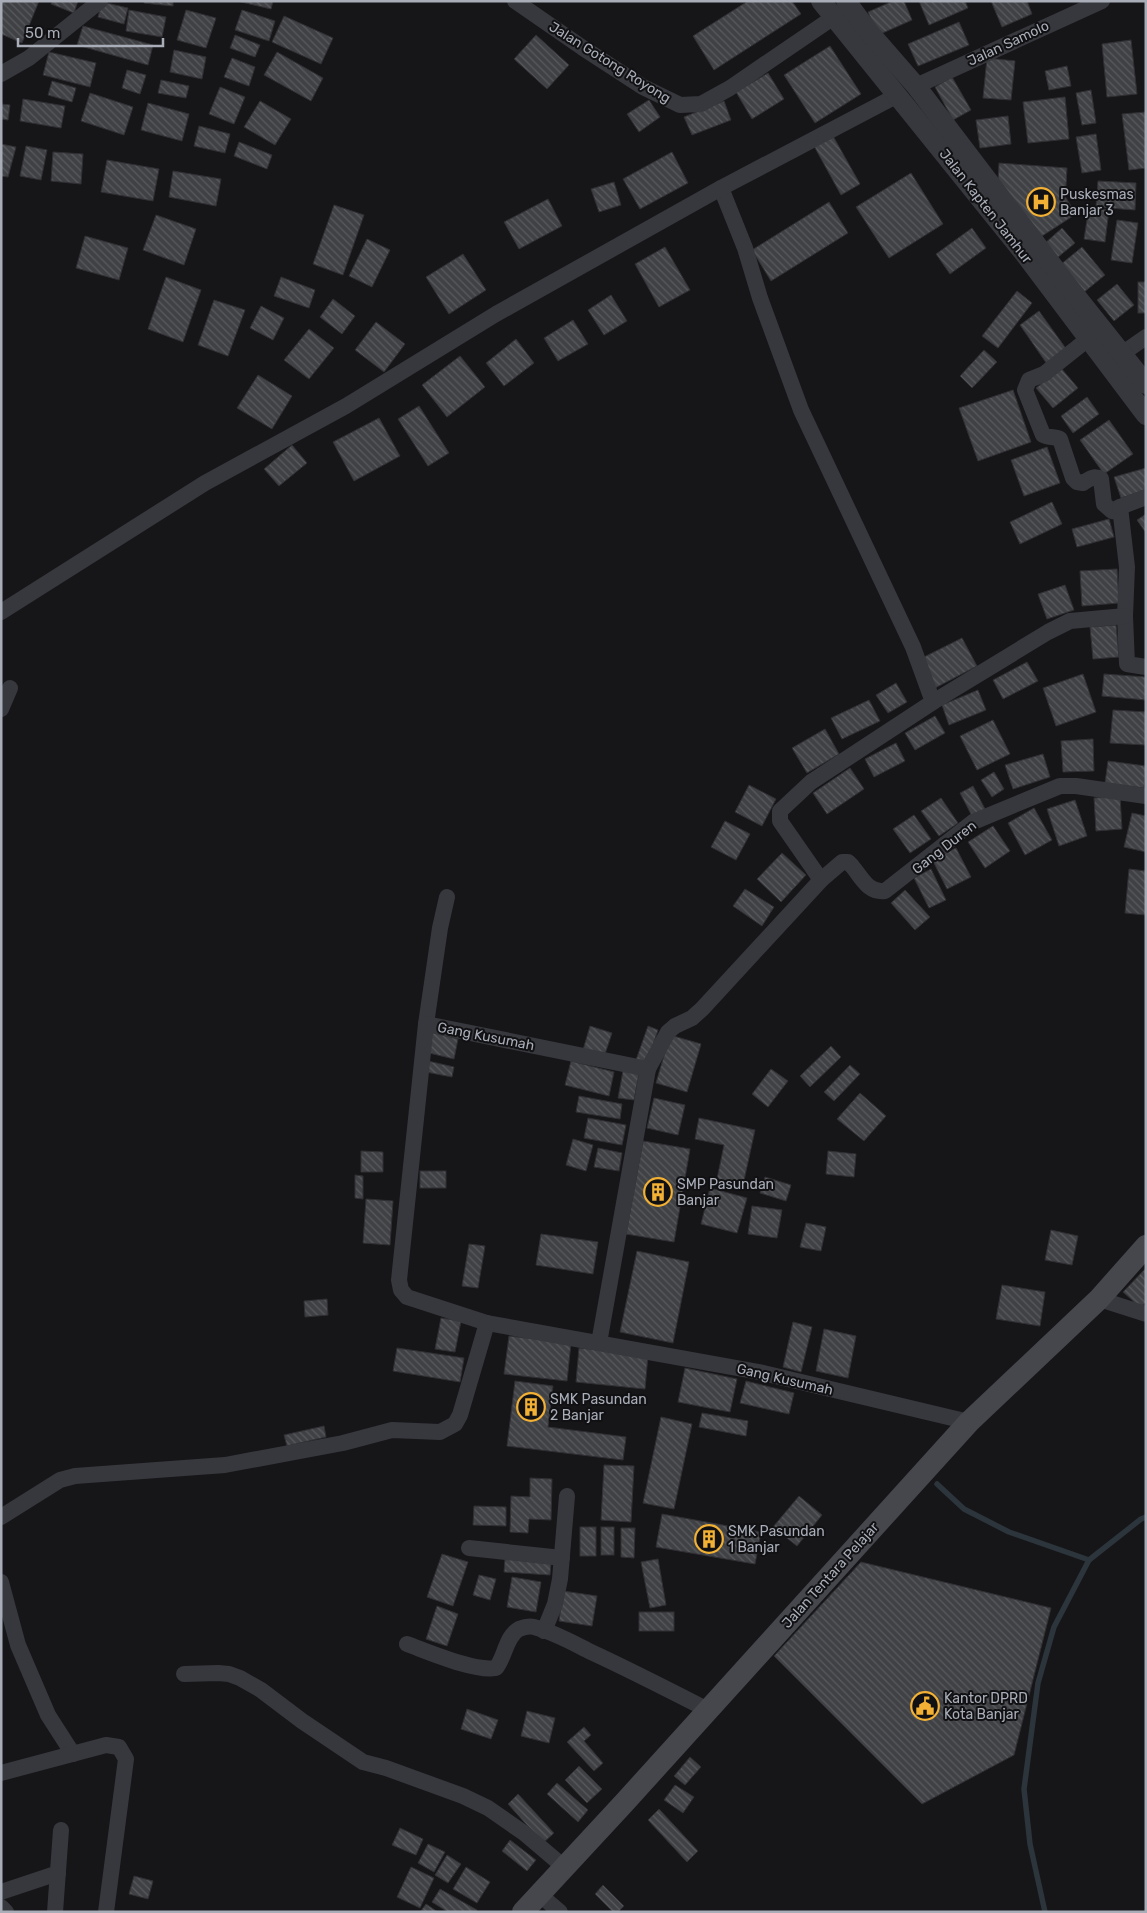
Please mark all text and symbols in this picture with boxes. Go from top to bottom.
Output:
scale bar [18,15,162,47]
street label: Jalan Samolo [965,17,1052,70]
street label: Jalan Gotong Royong [546,18,674,107]
text: 50 m [25,24,60,42]
street label: Jalan Kapten Jamhur [936,146,1036,267]
place label: Puskesmas Banjar 3 [1060,186,1134,219]
hospital icon: Puskesmas Banjar 3 [1026,187,1056,217]
street label: Gang Duren [909,817,980,878]
street label: Gang Kusumah [436,1019,536,1054]
place label: SMP Pasundan Banjar [677,1176,774,1209]
building icon: SMP Pasundan Banjar [643,1177,673,1207]
street label: Gang Kusumah [735,1360,835,1399]
place label: SMK Pasundan 2 Banjar [550,1391,647,1424]
building icon: SMK Pasundan 2 Banjar [516,1392,546,1422]
street label: Jalan Tentara Pelajar [778,1518,883,1632]
place label: SMK Pasundan 1 Banjar [728,1523,825,1556]
building icon: SMK Pasundan 1 Banjar [694,1524,724,1554]
place label: Kantor DPRD Kota Banjar [944,1690,1028,1723]
public building icon: Kantor DPRD Kota Banjar [910,1691,940,1721]

